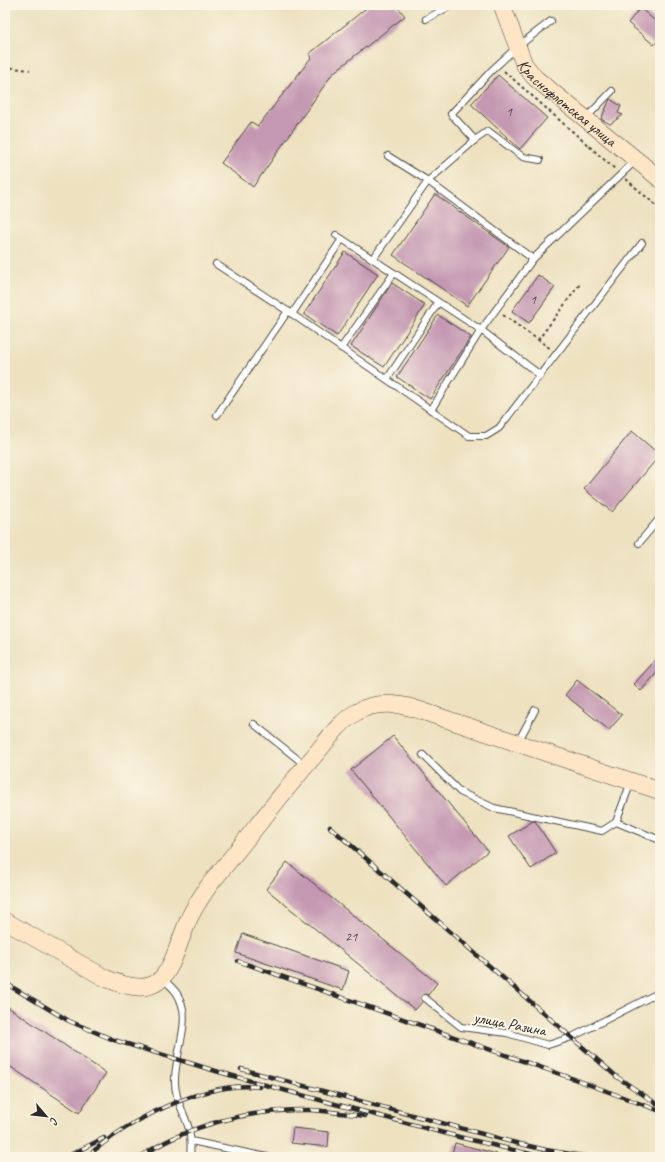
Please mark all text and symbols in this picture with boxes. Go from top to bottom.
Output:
street label: Краснофлотская улица [513,55,621,152]
house number: 1 [506,103,513,120]
house number: 1 [530,291,537,308]
house number: 21 [345,928,358,945]
street label: улица Разина [471,1007,549,1041]
north arrow [26,1096,66,1136]
text: С [47,1115,62,1128]

